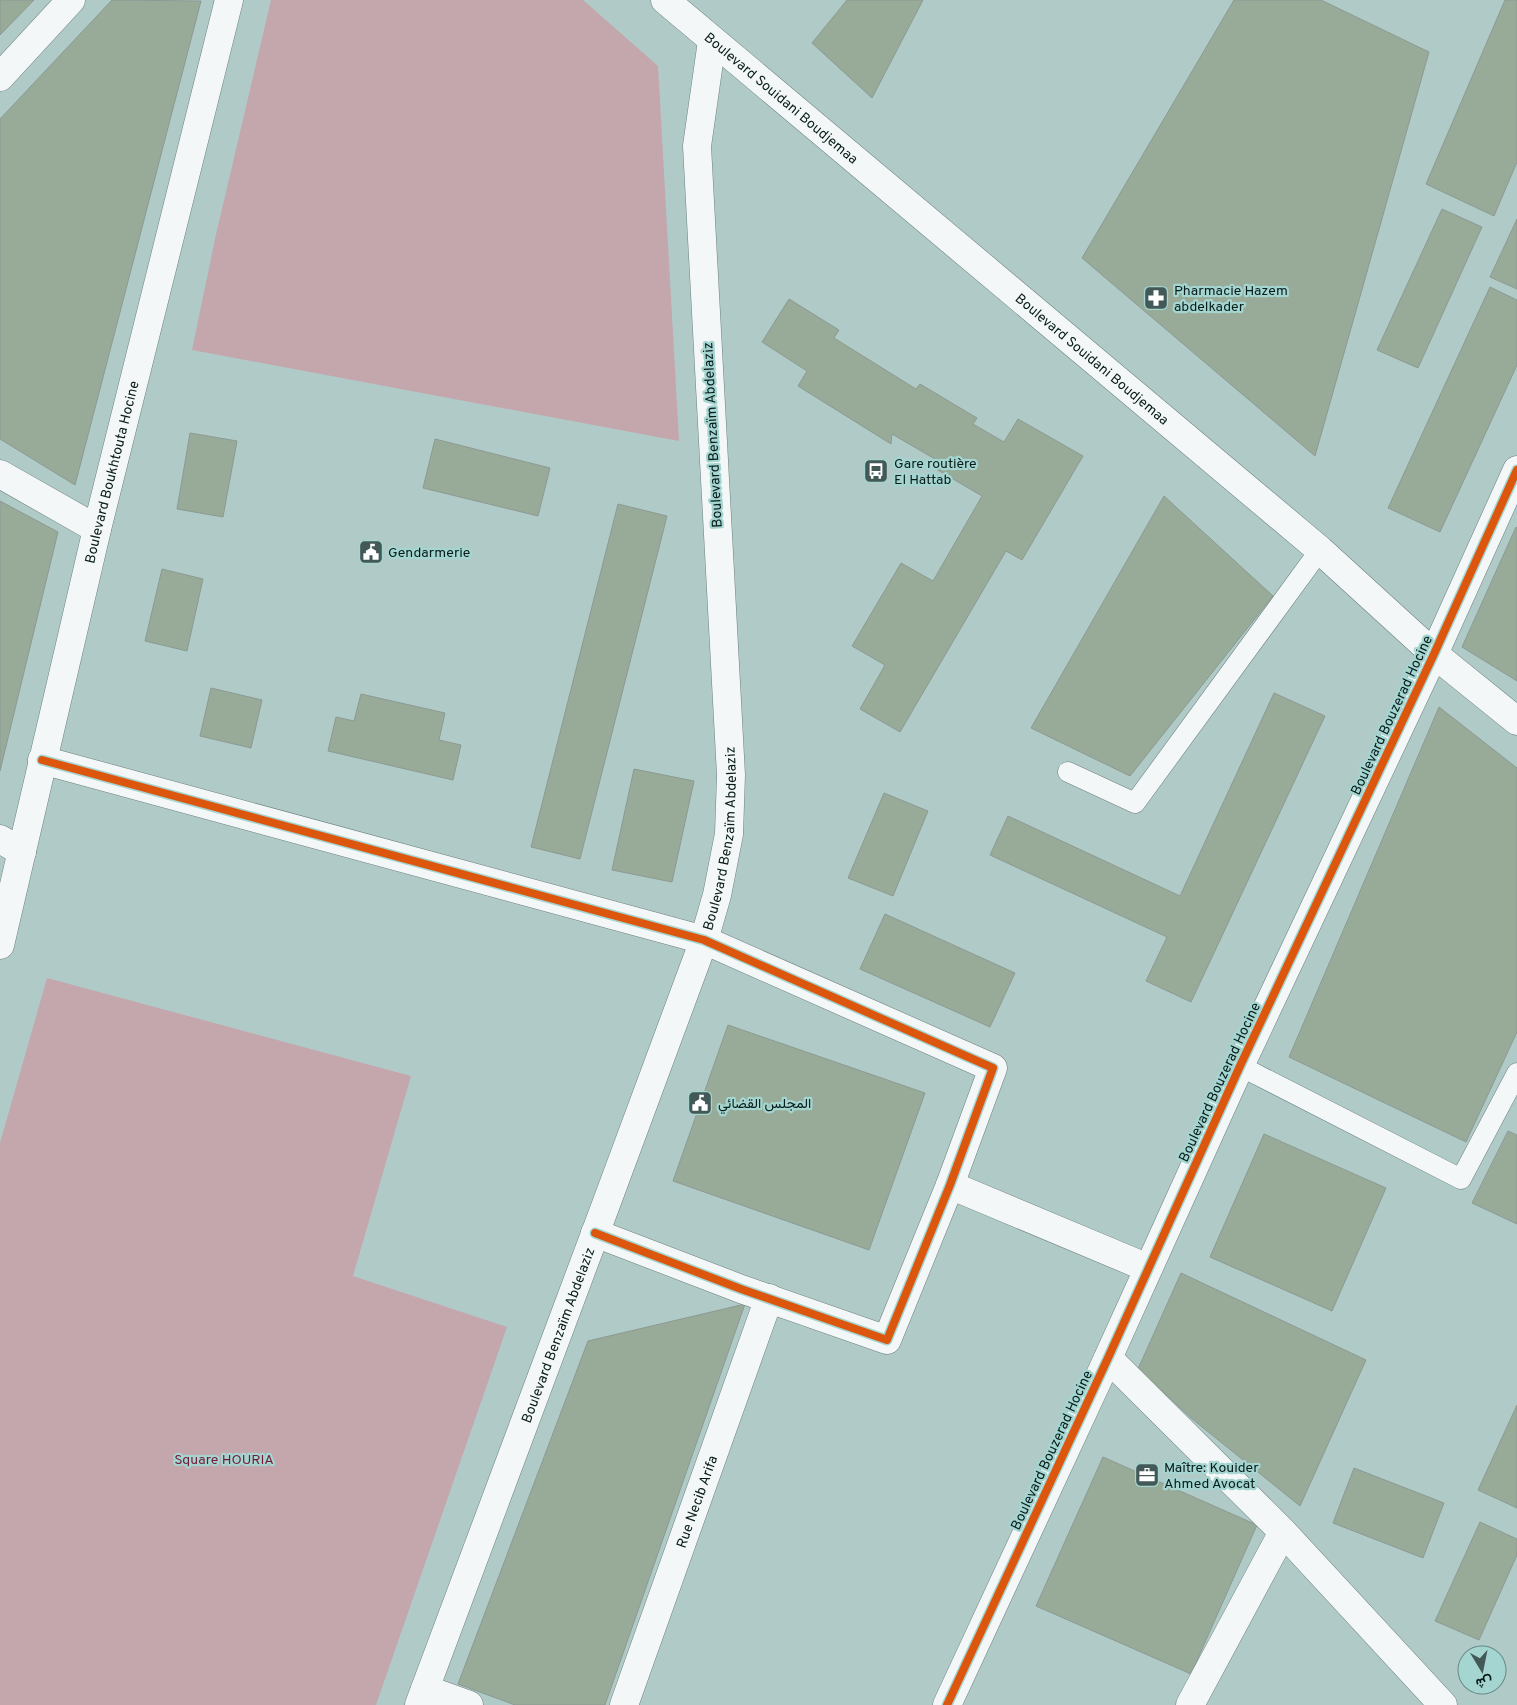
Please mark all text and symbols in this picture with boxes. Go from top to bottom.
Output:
street label: Boulevard Souidani Boudjemaa [700,30,861,168]
place label: Pharmacie Hazem abdelkader [1174,283,1288,316]
pharmacy icon: Pharmacie Hazem abdelkader [1143,285,1169,311]
street label: Boulevard Souidani Boudjemaa [1011,291,1172,429]
street label: Boulevard Benzaïm Abdelaziz [700,342,727,528]
street label: Boulevard Boukhtouta Hocine [82,379,144,565]
place label: Gare routière El Hattab [894,456,977,489]
bus stop icon: Gare routière El Hattab [863,458,889,484]
public building icon: Gendarmerie [358,539,384,565]
place label: Gendarmerie [388,545,470,562]
street label: Boulevard Bouzerad Hocine [1348,633,1437,798]
street label: Boulevard Benzaïm Abdelaziz [700,746,741,933]
street label: Boulevard Bouzerad Hocine [1176,1000,1265,1165]
public building icon: المجلس القضائي [687,1090,713,1116]
place label: المجلس القضائي [718,1096,811,1115]
street label: Boulevard Benzaïm Abdelaziz [519,1246,599,1426]
street label: Boulevard Bouzerad Hocine [1008,1368,1097,1533]
park label: Square HOURIA [174,1452,274,1469]
street label: Rue Necib Arifa [674,1453,722,1551]
place label: Maître: Kouider Ahmed Avocat [1164,1460,1259,1493]
office icon: Maître: Kouider Ahmed Avocat [1134,1462,1160,1488]
north arrow [1457,1645,1507,1695]
text: ش [1474,1671,1494,1691]

